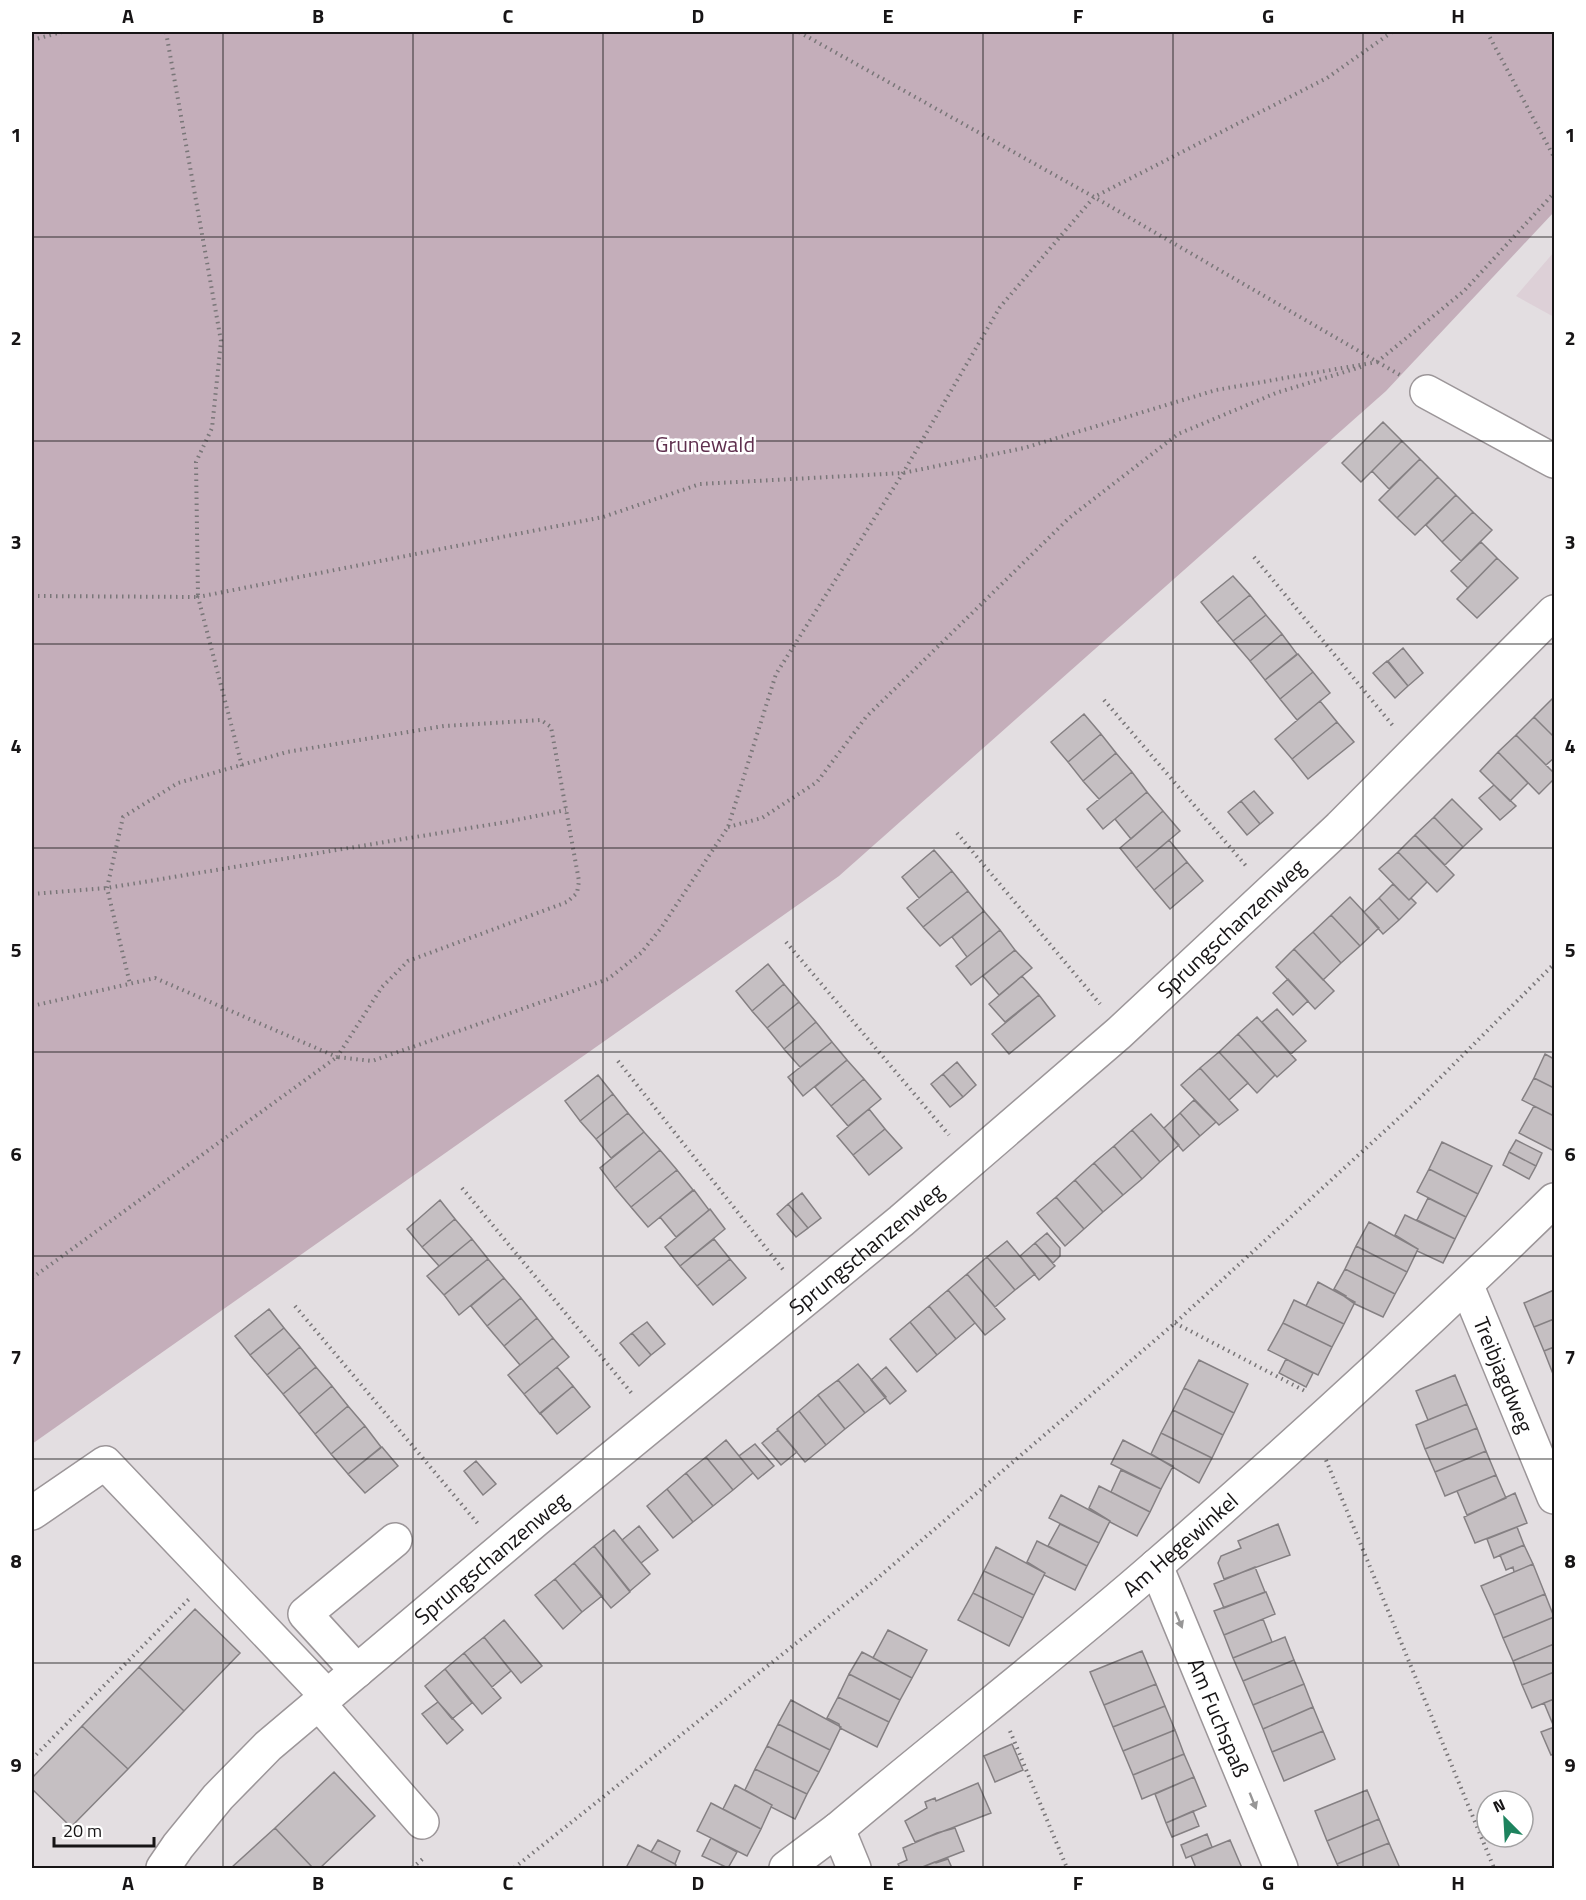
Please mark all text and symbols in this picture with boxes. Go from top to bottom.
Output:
text: A [122,0,134,31]
text: B [312,0,324,31]
text: C [503,0,514,31]
text: D [692,0,704,31]
text: E [882,0,894,31]
text: F [1073,0,1084,31]
text: G [1262,0,1274,31]
text: H [1451,0,1465,31]
text: 1 [10,119,22,150]
text: 1 [1564,119,1576,150]
text: 2 [10,322,22,353]
text: 2 [1564,322,1576,353]
park label: Grunewald [655,427,755,461]
text: 3 [10,526,22,557]
text: 3 [1564,526,1576,557]
text: 4 [10,730,22,761]
text: 4 [1564,730,1576,761]
street label: Sprungschanzenweg [1149,850,1313,1006]
text: 5 [10,934,22,965]
text: 5 [1564,934,1576,965]
text: 6 [10,1138,22,1169]
text: 6 [1564,1138,1576,1169]
street label: Sprungschanzenweg [781,1174,951,1323]
street label: Treibjagdweg [1465,1312,1543,1438]
text: 7 [10,1341,22,1372]
text: 7 [1564,1341,1576,1372]
street label: Sprungschanzenweg [406,1483,576,1633]
street label: Am Hegewinkel [1115,1484,1246,1605]
text: 8 [10,1545,22,1576]
text: 8 [1564,1545,1576,1576]
one-way arrow [1175,1611,1184,1629]
street label: Am Fuchspaß [1179,1653,1259,1782]
text: 9 [10,1749,22,1780]
text: 9 [1564,1749,1576,1780]
north arrow [1475,1789,1535,1849]
one-way arrow [1248,1792,1258,1810]
text: N [1489,1792,1509,1819]
scale bar [54,1810,154,1848]
text: 20 m [63,1817,102,1844]
text: A [122,1867,134,1898]
text: B [312,1867,324,1898]
text: C [503,1867,514,1898]
text: D [692,1867,704,1898]
text: E [882,1867,894,1898]
text: F [1073,1867,1084,1898]
text: G [1262,1867,1274,1898]
text: H [1451,1867,1465,1898]

